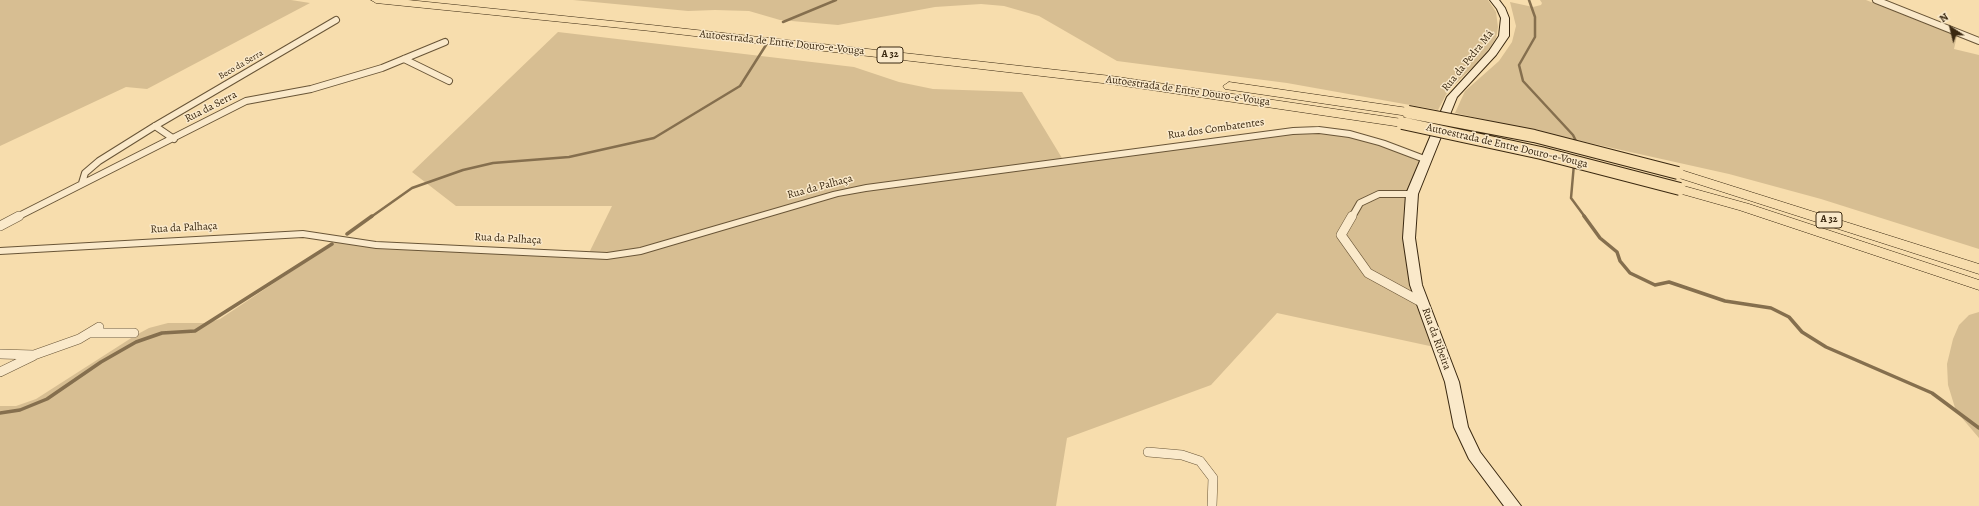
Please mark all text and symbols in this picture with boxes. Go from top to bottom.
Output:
north arrow [1931,8,1971,48]
text: N [1936,9,1951,26]
street label: Autoestrada de Entre Douro-e-Vouga [699,28,865,58]
street label: Rua da Pedra Má [1439,28,1497,94]
road number: A 32 [877,47,903,63]
street label: Beco da Serra [217,48,265,82]
street label: Autoestrada de Entre Douro-e-Vouga [1105,73,1271,109]
street label: Rua da Serra [183,88,239,126]
street label: Rua dos Combatentes [1167,116,1265,142]
street label: Autoestrada de Entre Douro-e-Vouga [1425,121,1589,171]
street label: Rua da Palhaça [786,172,854,202]
road number: A 32 [1816,212,1842,228]
street label: Rua da Palhaça [150,220,218,236]
street label: Rua da Palhaça [474,231,542,247]
street label: Rua da Ribeira [1419,306,1453,372]

